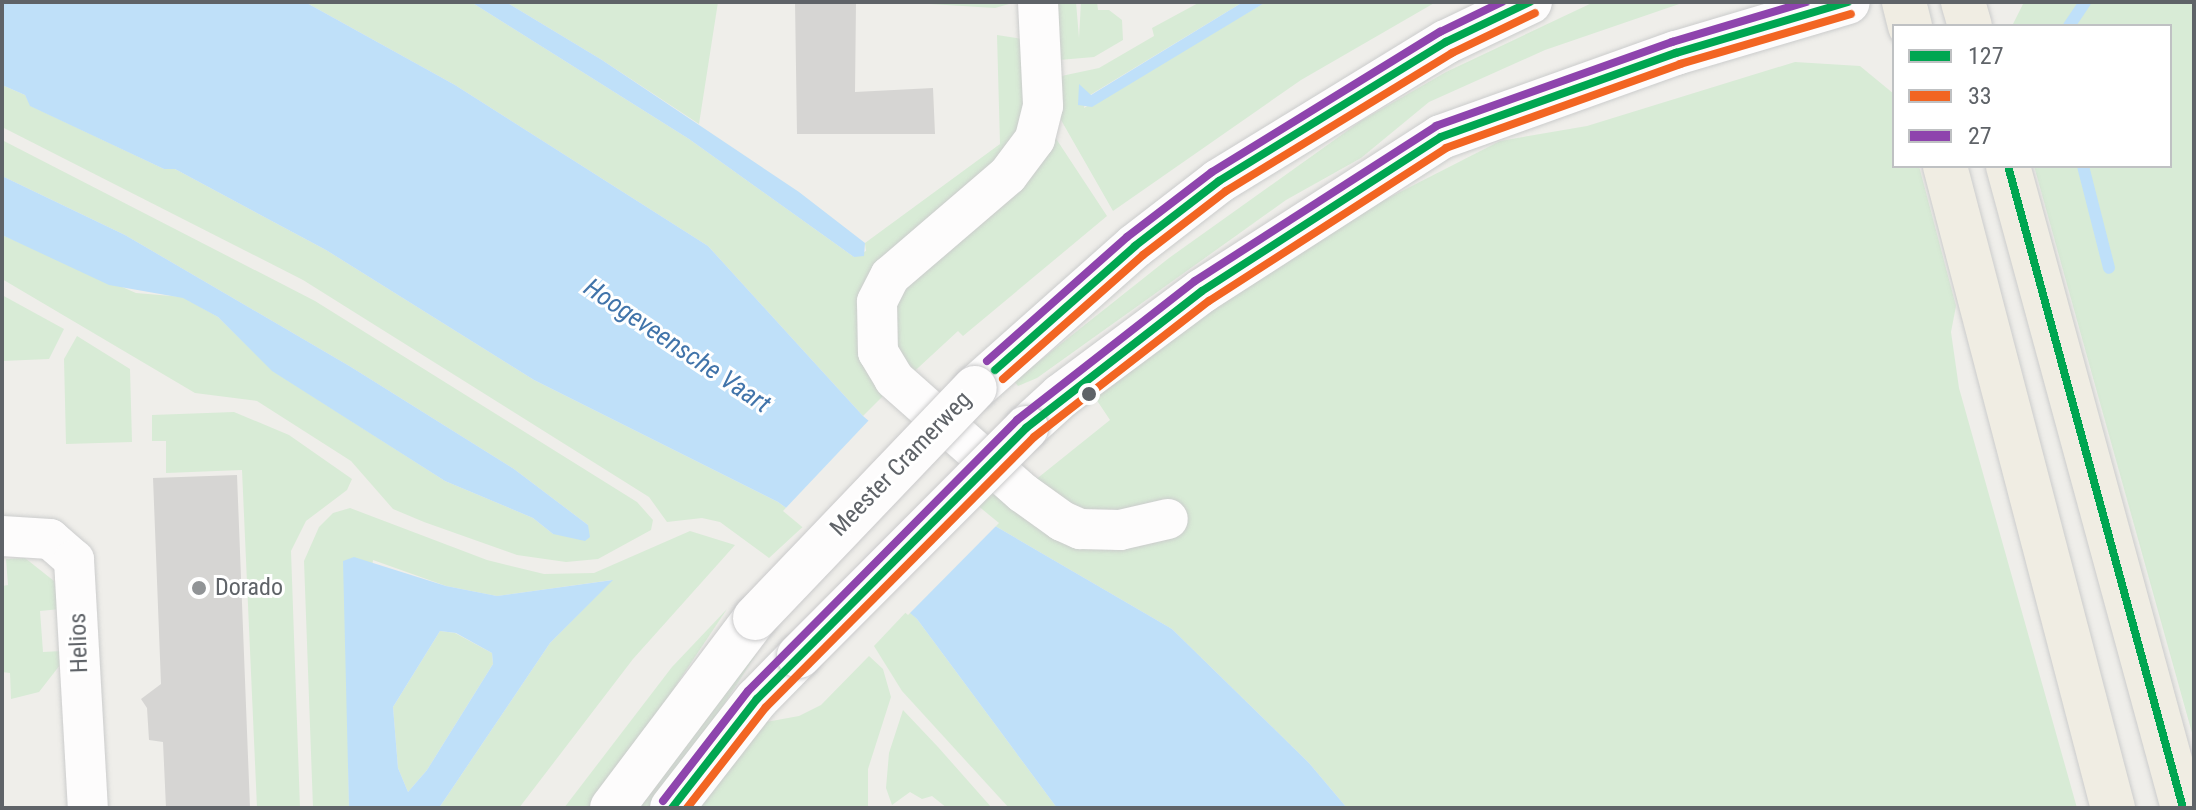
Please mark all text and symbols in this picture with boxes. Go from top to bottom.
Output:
legend [1892,24,2172,168]
text: 127 [1968,42,2004,70]
text: 33 [1968,82,1992,110]
text: 27 [1968,122,1992,150]
water label: Hoogeveensche Vaart [578,272,776,420]
street label: Meester Cramerweg [825,386,977,542]
unlabelled marker [1081,386,1097,402]
place label: Dorado [215,574,283,602]
marker: Dorado [190,579,208,597]
street label: Helios [64,612,94,674]

